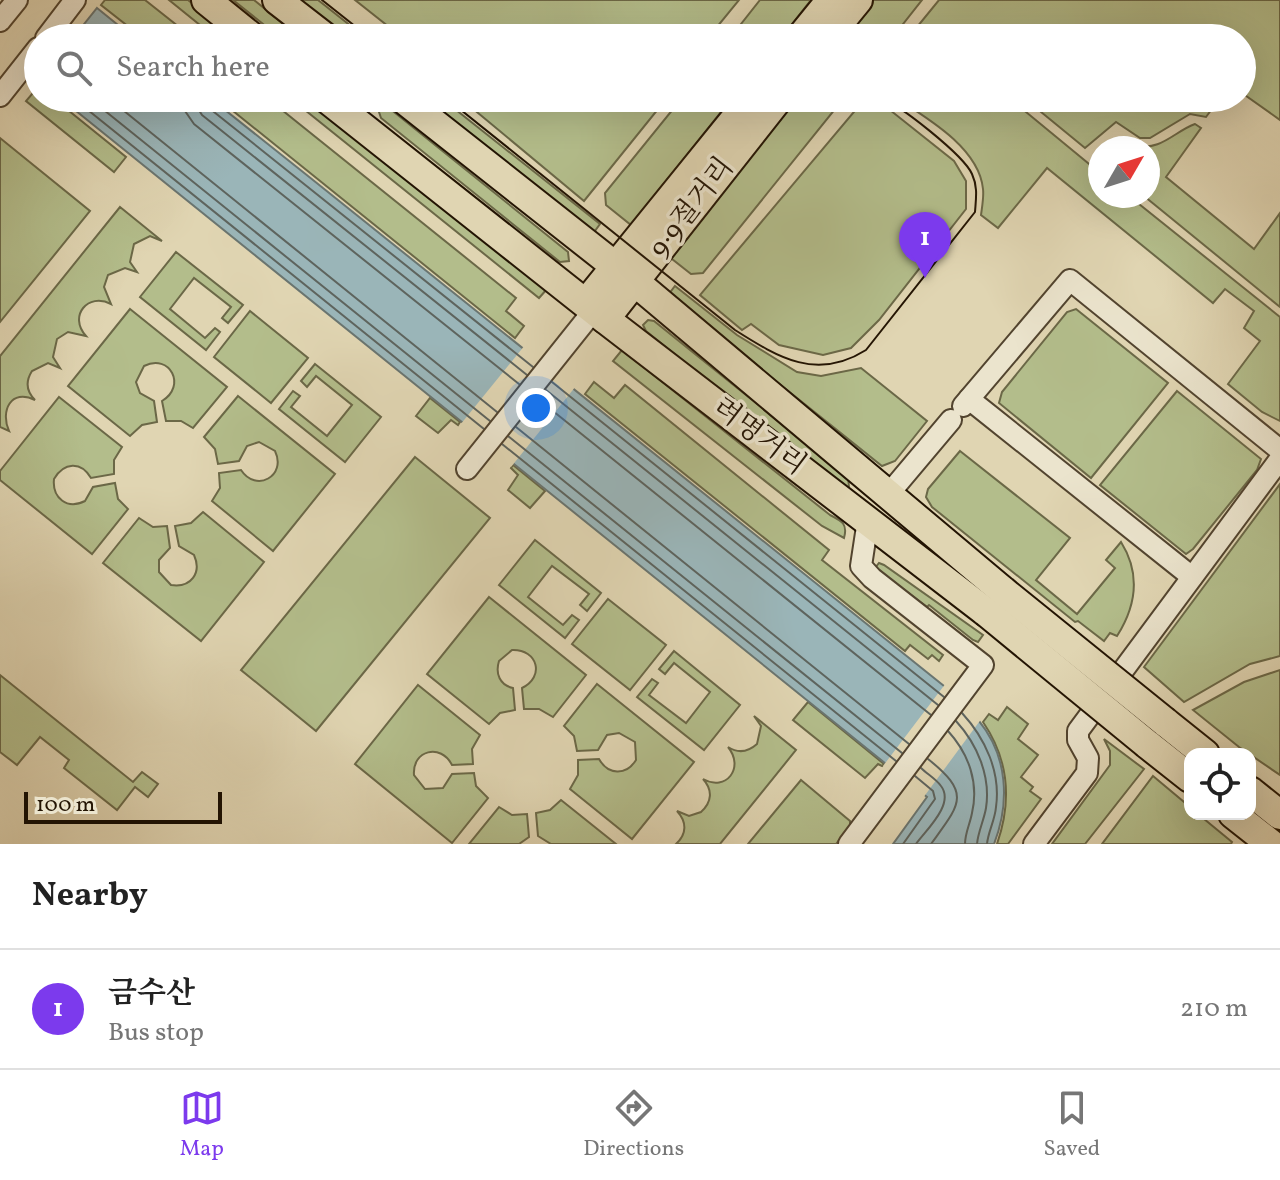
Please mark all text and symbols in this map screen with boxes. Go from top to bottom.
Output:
search box [24,24,1256,112]
icon: search [52,46,96,90]
text: Search here [116,47,270,89]
north arrow [1088,136,1160,208]
street label: 9·9절거리 [640,150,744,266]
pin: 1 [899,212,951,278]
your location [516,388,556,428]
street label: 려명거리 [704,389,814,485]
map controls [1184,748,1256,820]
button: locate [1184,748,1256,820]
scale bar [24,788,222,824]
text: 100 m [36,790,95,821]
text: Nearby [32,873,148,920]
text: 금수산 [108,973,195,1015]
text: 1 [53,991,63,1027]
text: 210 m [1180,991,1248,1027]
text: Bus stop [108,1015,204,1051]
tab: Map [180,1086,224,1165]
tab: Directions [583,1086,684,1165]
tab: Saved [1044,1086,1100,1165]

